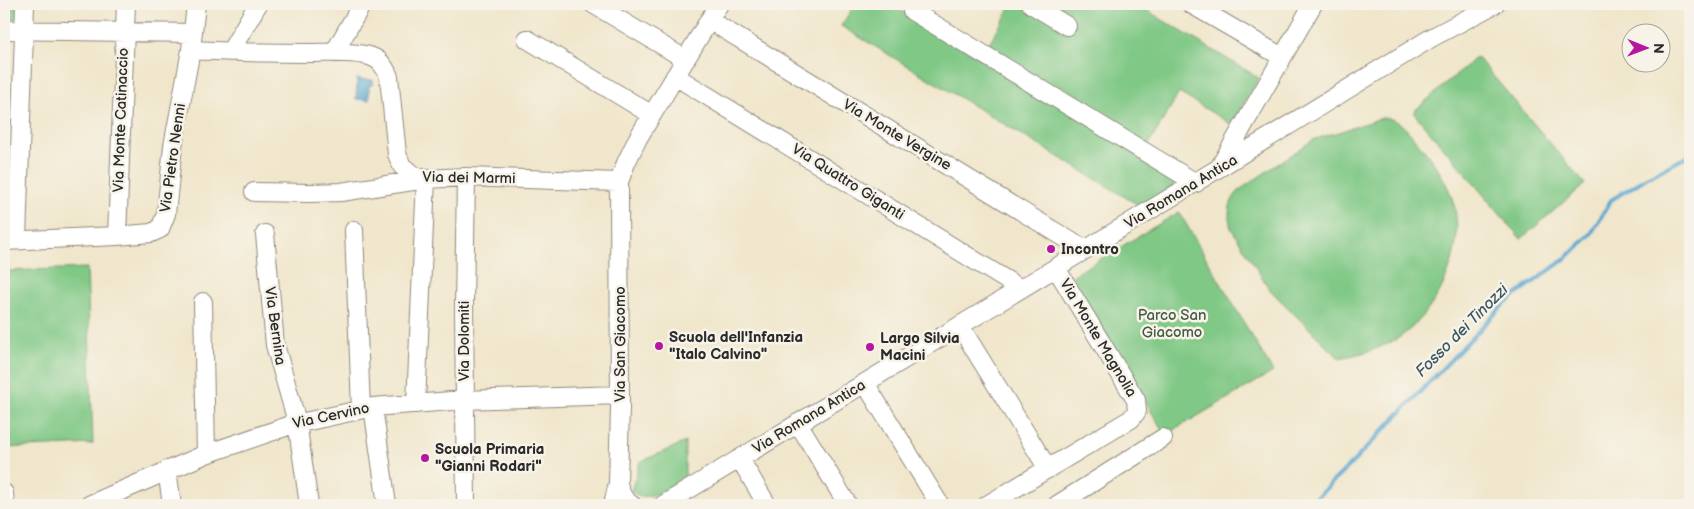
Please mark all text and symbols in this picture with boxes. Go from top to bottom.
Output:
north arrow [1622,22,1672,72]
text: N [1650,43,1667,54]
street label: Via Monte Catinaccio [109,47,133,193]
street label: Via Monte Vergine [839,95,955,175]
street label: Via Pietro Nenni [156,102,190,214]
street label: Via Quattro Giganti [788,140,908,224]
street label: Via Romana Antica [1121,151,1241,233]
street label: Via dei Marmi [422,168,516,188]
place label: Incontro [1061,240,1119,259]
marker: Incontro [1045,243,1057,255]
street label: Via Monte Magnolia [1055,275,1141,401]
water label: Fosso dei Tinozzi [1412,280,1513,381]
street label: Via Bernina [260,286,290,366]
street label: Via San Giacomo [611,286,630,402]
street label: Via Dolomiti [455,301,474,381]
park label: Parco San Giacomo [1138,306,1206,342]
place label: Scuola dell'Infanzia "Italo Calvino" [669,328,803,364]
place label: Largo Silvia Macini [880,329,960,365]
marker: Scuola dell'Infanzia "Italo Calvino" [653,340,665,352]
marker: Largo Silvia Macini [864,341,876,353]
street label: Via Romana Antica [749,376,869,458]
street label: Via Cervino [291,399,371,433]
place label: Scuola Primaria "Gianni Rodari" [435,440,544,476]
marker: Scuola Primaria "Gianni Rodari" [419,452,431,464]

